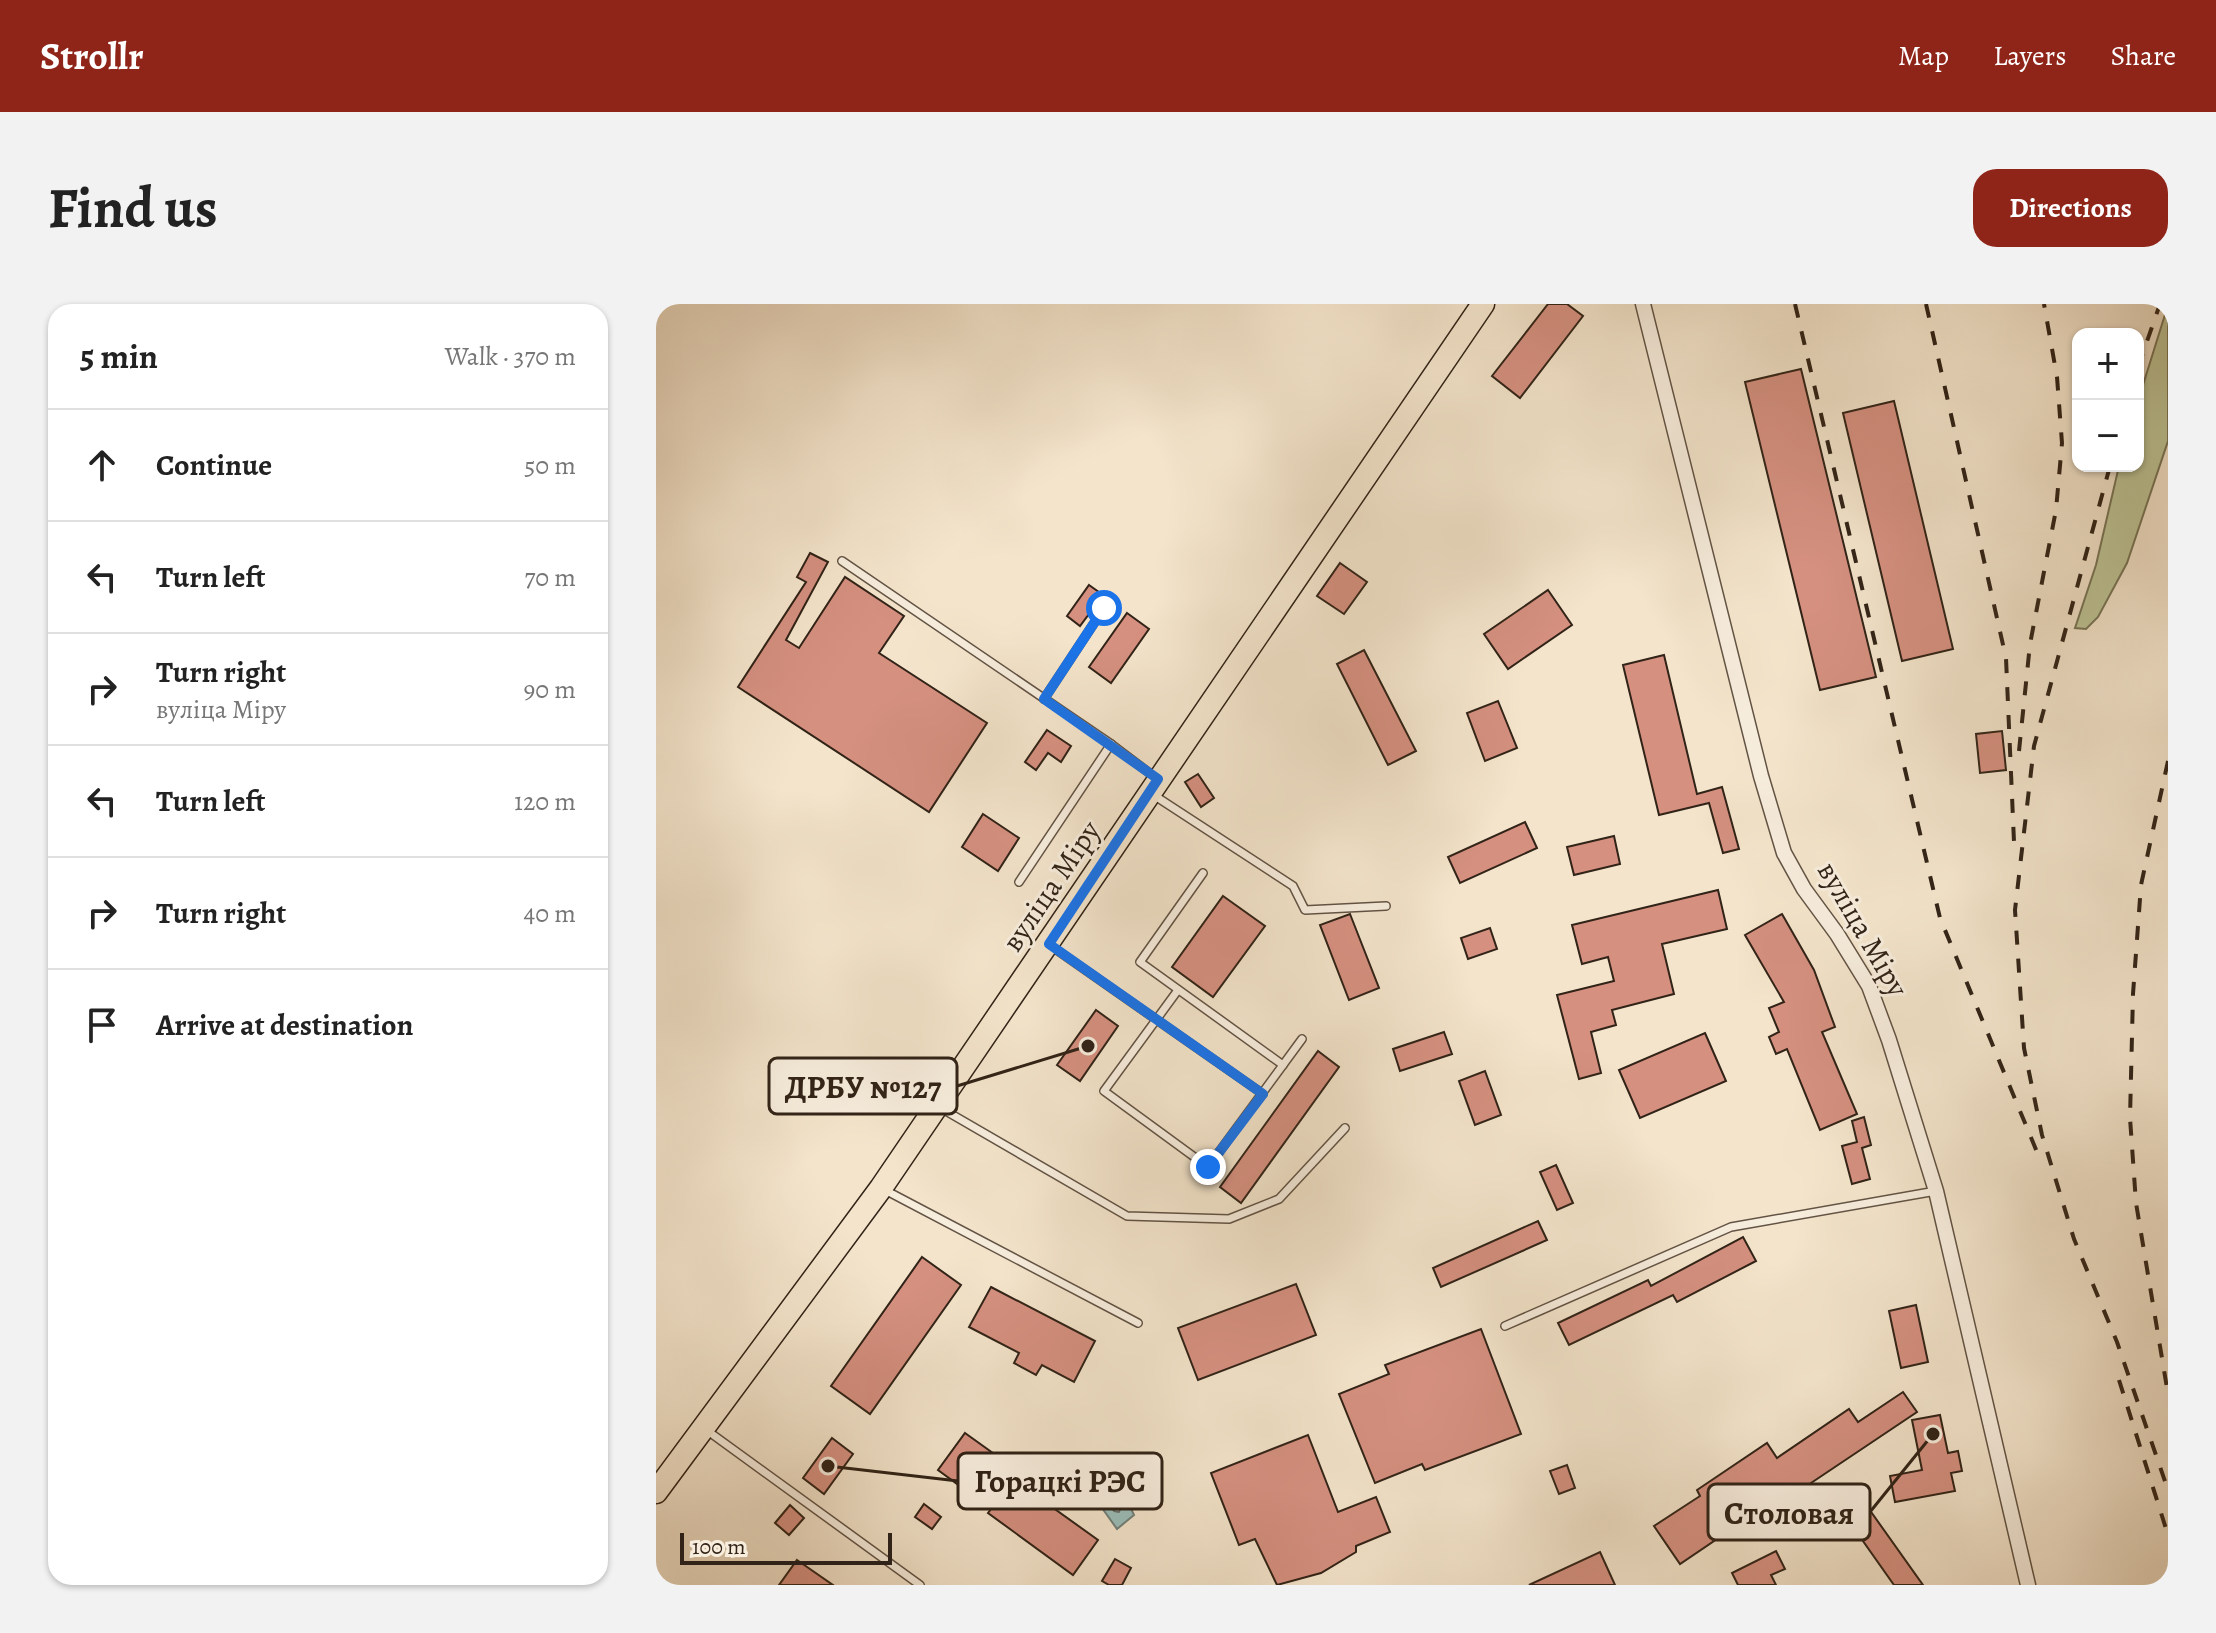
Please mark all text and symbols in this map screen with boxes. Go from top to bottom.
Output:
text: Strollr [40,30,144,82]
text: Map [1898,37,1949,75]
text: Layers [1993,37,2066,75]
text: Share [2110,37,2176,75]
button: Directions [1973,169,2168,247]
text: Find us [48,170,218,246]
map controls [2072,328,2144,472]
button: + [2072,328,2144,400]
text: 5 min [80,333,158,380]
text: Walk · 370 m [445,339,576,374]
button: − [2072,400,2144,472]
icon: ahead [80,443,124,487]
text: Continue [156,445,272,485]
text: 50 m [524,448,576,483]
icon: left [80,555,124,599]
text: Turn left [156,557,265,597]
text: 70 m [524,560,576,595]
route start [1086,590,1122,626]
text: Turn right [156,652,286,692]
icon: right [80,667,124,711]
text: 90 m [524,672,576,707]
text: вуліца Міру [156,692,286,727]
icon: left [80,779,124,823]
text: Turn left [156,781,265,821]
text: 120 m [514,784,576,819]
street label: вуліца Міру [992,812,1110,959]
street label: вуліца Міру [1808,854,1918,1004]
icon: right [80,891,124,935]
text: Turn right [156,893,286,933]
text: 40 m [524,896,576,931]
icon: arrive [80,1003,124,1047]
text: Arrive at destination [156,1005,413,1045]
callout: ДРБУ №127 [769,1058,957,1114]
text: ДРБУ №127 [785,1065,942,1109]
route end [1190,1149,1226,1185]
callout: Горацкі РЭС [958,1453,1162,1509]
text: Горацкі РЭС [974,1459,1146,1503]
callout: Столовая [1708,1484,1870,1540]
text: Столовая [1724,1491,1854,1535]
scale bar [680,1529,892,1565]
text: 100 m [692,1532,746,1562]

